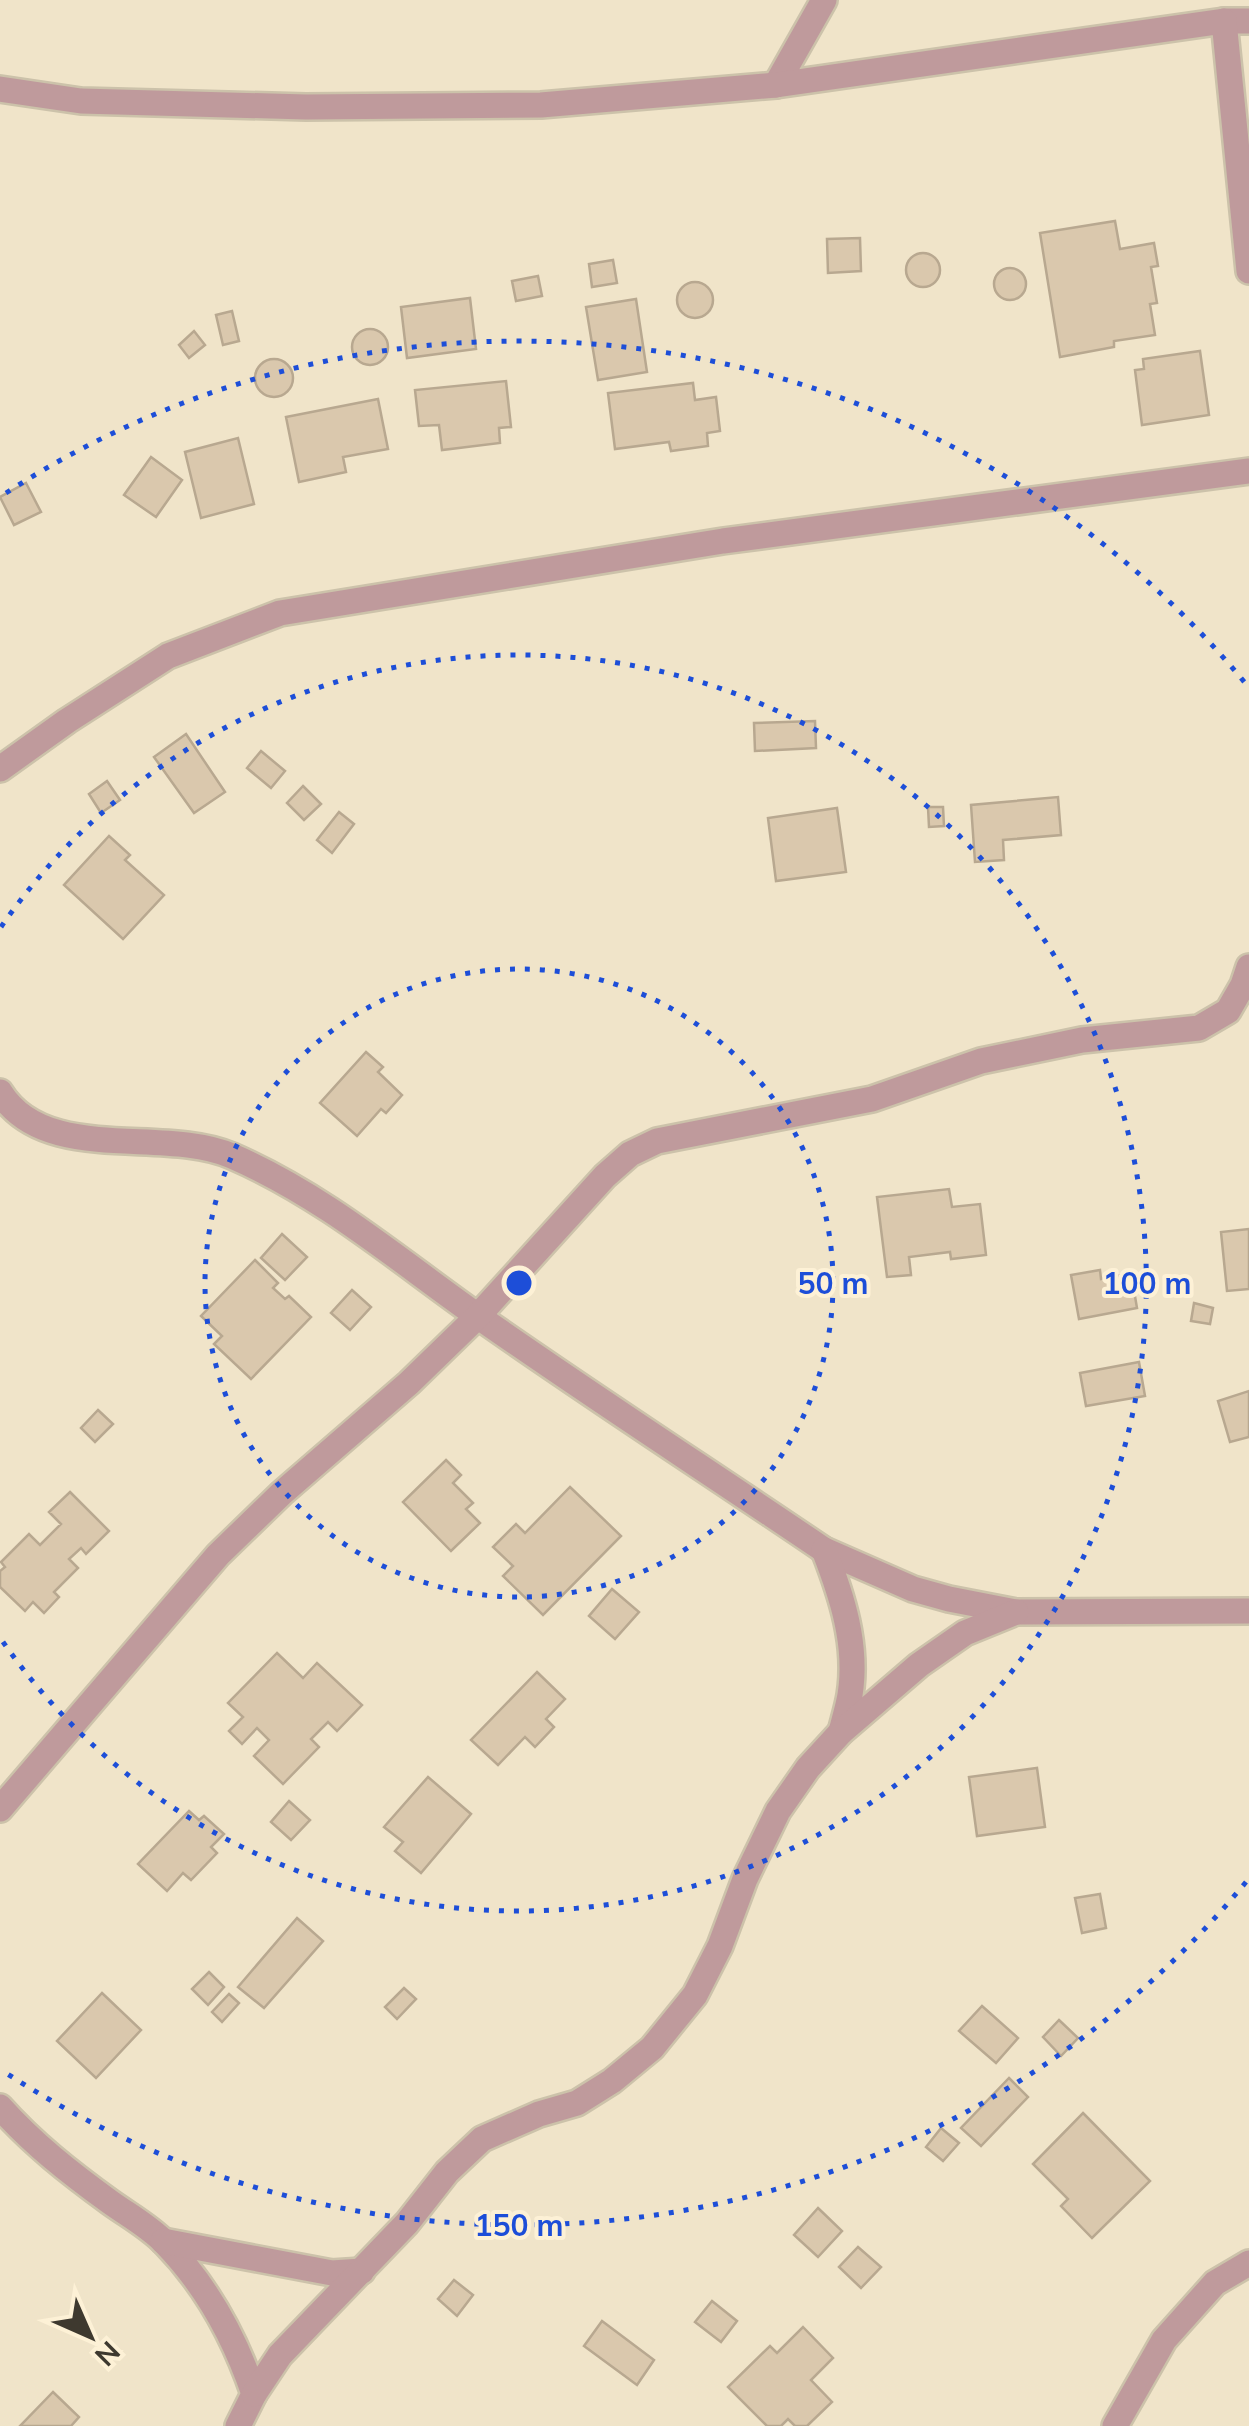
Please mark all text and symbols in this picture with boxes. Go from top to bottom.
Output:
text: 50 m [797,1264,869,1302]
text: 100 m [1102,1264,1192,1302]
centre of rings [501,1265,537,1301]
text: 150 m [474,2206,564,2244]
north arrow [40,2286,140,2386]
text: N [88,2334,128,2374]

